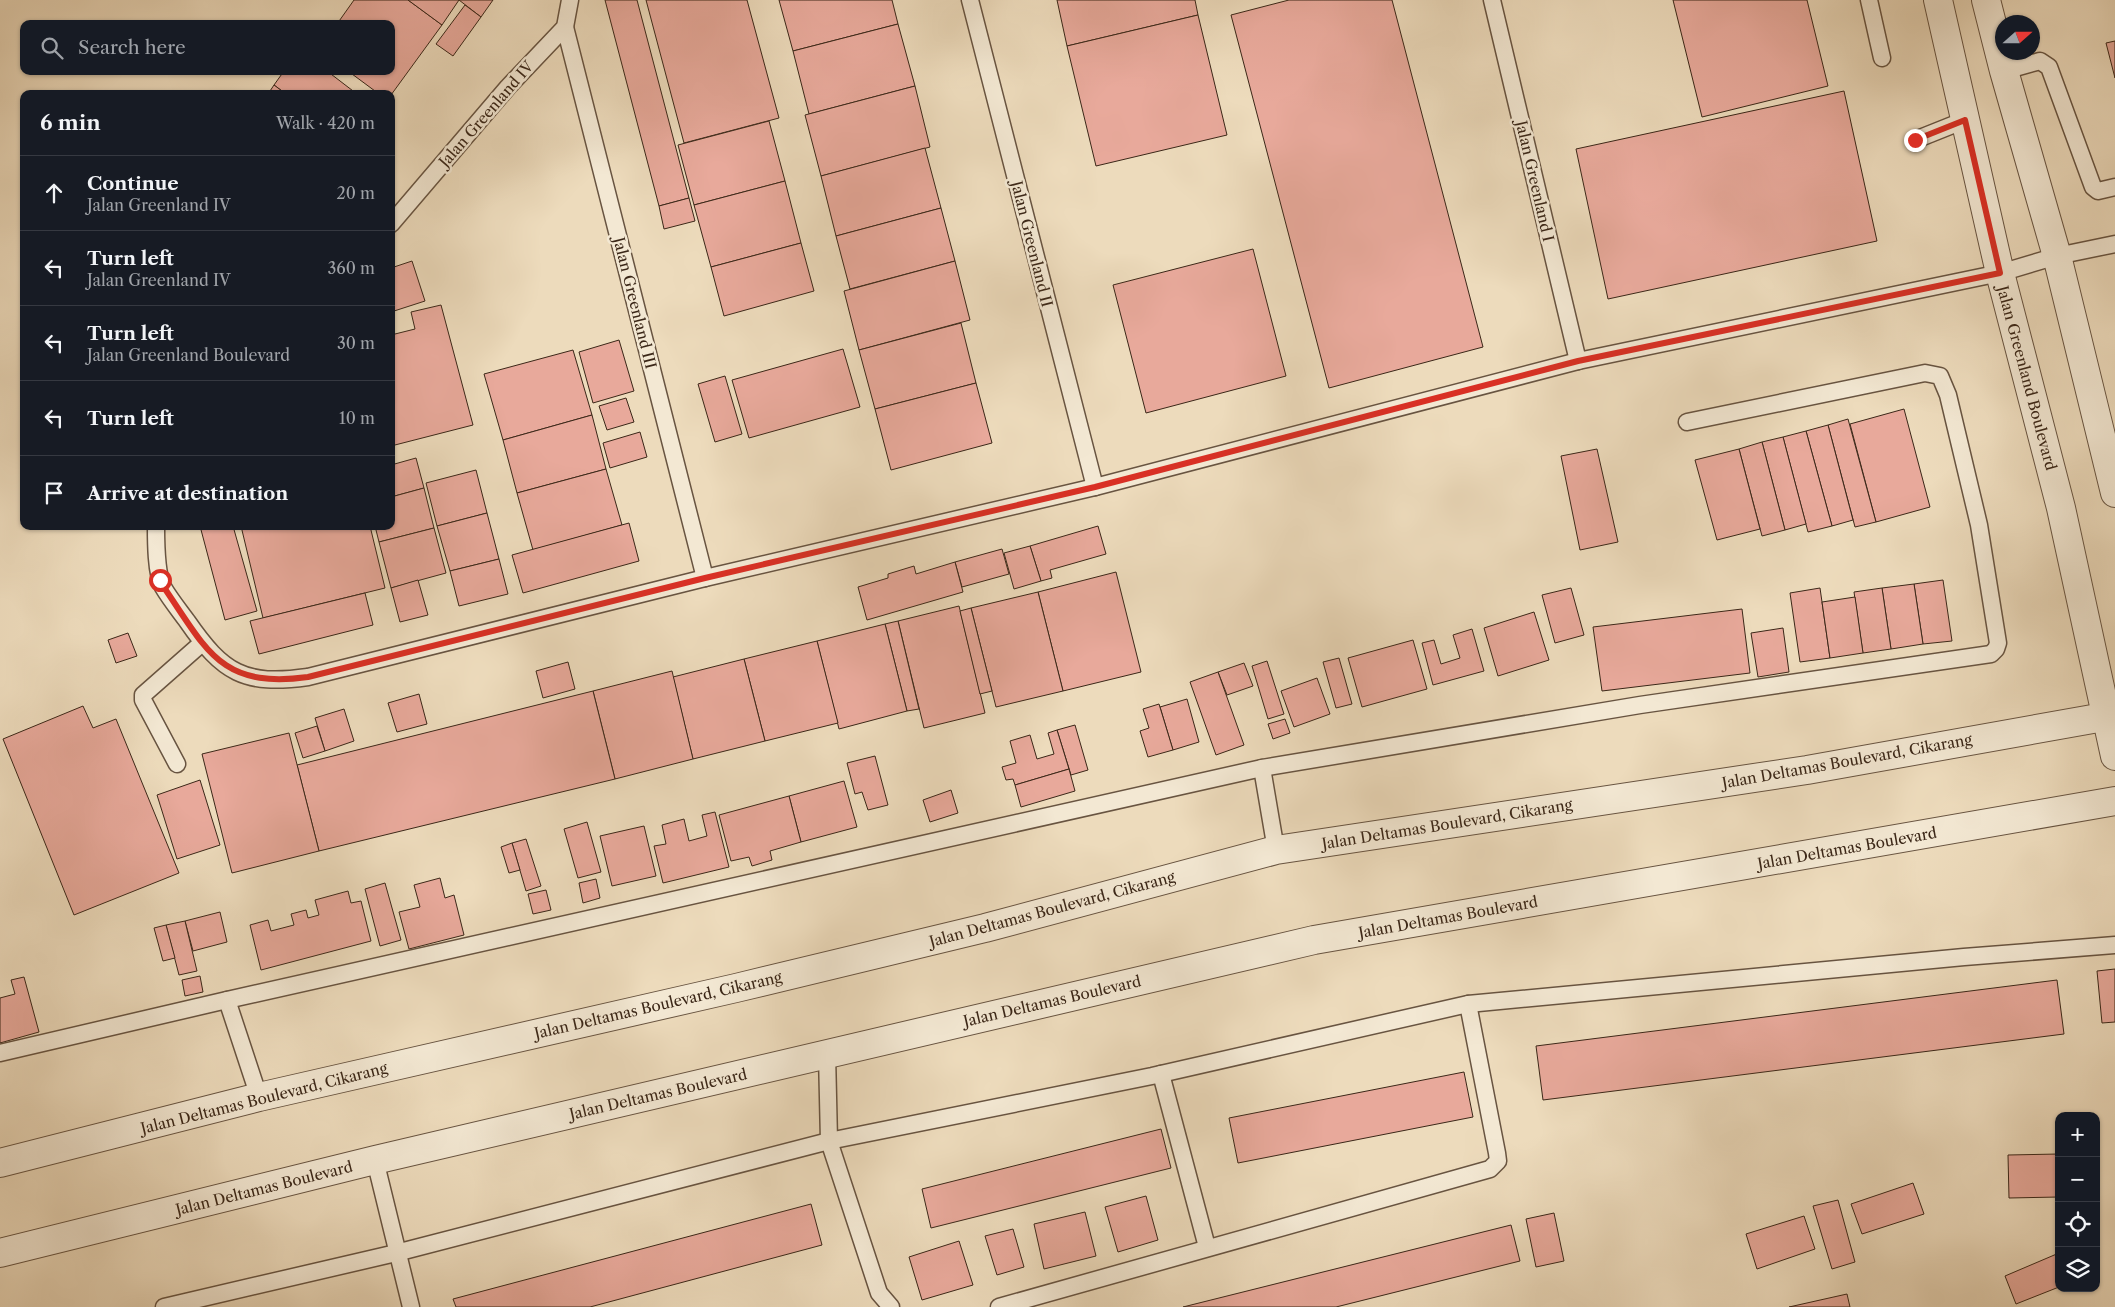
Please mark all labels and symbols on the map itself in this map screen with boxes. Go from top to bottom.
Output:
north arrow [1995,15,2040,60]
street label: Jalan Greenland IV [433,56,538,173]
street label: Jalan Greenland I [1511,117,1558,243]
route end [1904,129,1927,152]
street label: Jalan Greenland II [1007,177,1057,309]
street label: Jalan Greenland III [609,233,661,371]
street label: Jalan Greenland Boulevard [1993,282,2061,472]
route start [149,569,172,592]
street label: Jalan Deltamas Boulevard, Cikarang [1719,730,1974,793]
street label: Jalan Deltamas Boulevard, Cikarang [1318,795,1574,854]
street label: Jalan Deltamas Boulevard [1754,823,1938,873]
street label: Jalan Deltamas Boulevard, Cikarang [925,867,1177,952]
street label: Jalan Deltamas Boulevard [1355,892,1539,942]
street label: Jalan Deltamas Boulevard, Cikarang [530,967,784,1043]
street label: Jalan Deltamas Boulevard [959,971,1143,1031]
street label: Jalan Deltamas Boulevard, Cikarang [137,1058,389,1138]
street label: Jalan Deltamas Boulevard [565,1064,749,1124]
street label: Jalan Deltamas Boulevard [172,1157,354,1220]

